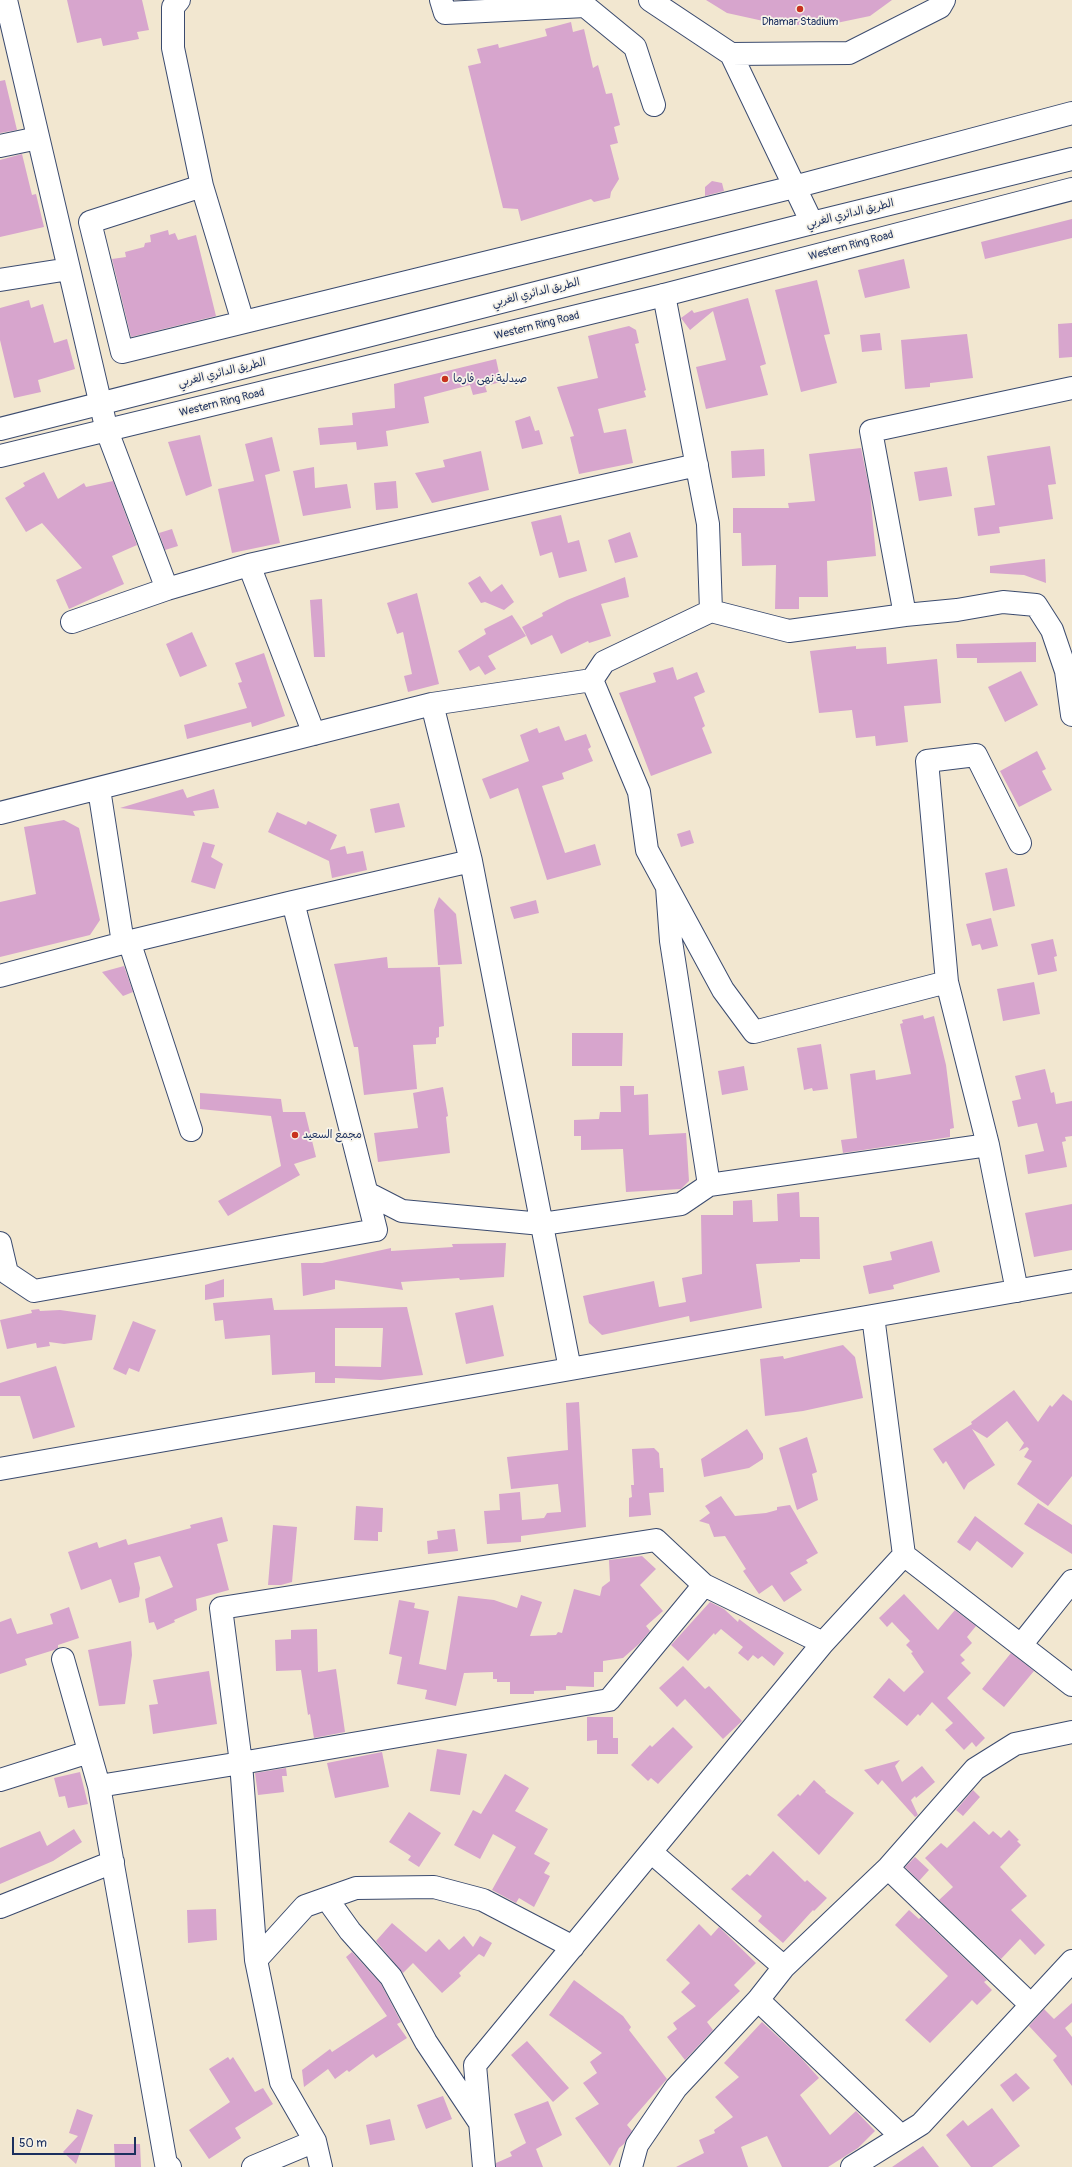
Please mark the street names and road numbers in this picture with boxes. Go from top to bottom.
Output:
street label: الطريق الدائري الغربي [805,197,895,231]
street label: Western Ring Road [807,228,895,264]
street label: الطريق الدائري الغربي [491,276,581,310]
street label: Western Ring Road [493,309,581,343]
street label: الطريق الدائري الغربي [177,356,267,390]
street label: Western Ring Road [178,386,266,420]

